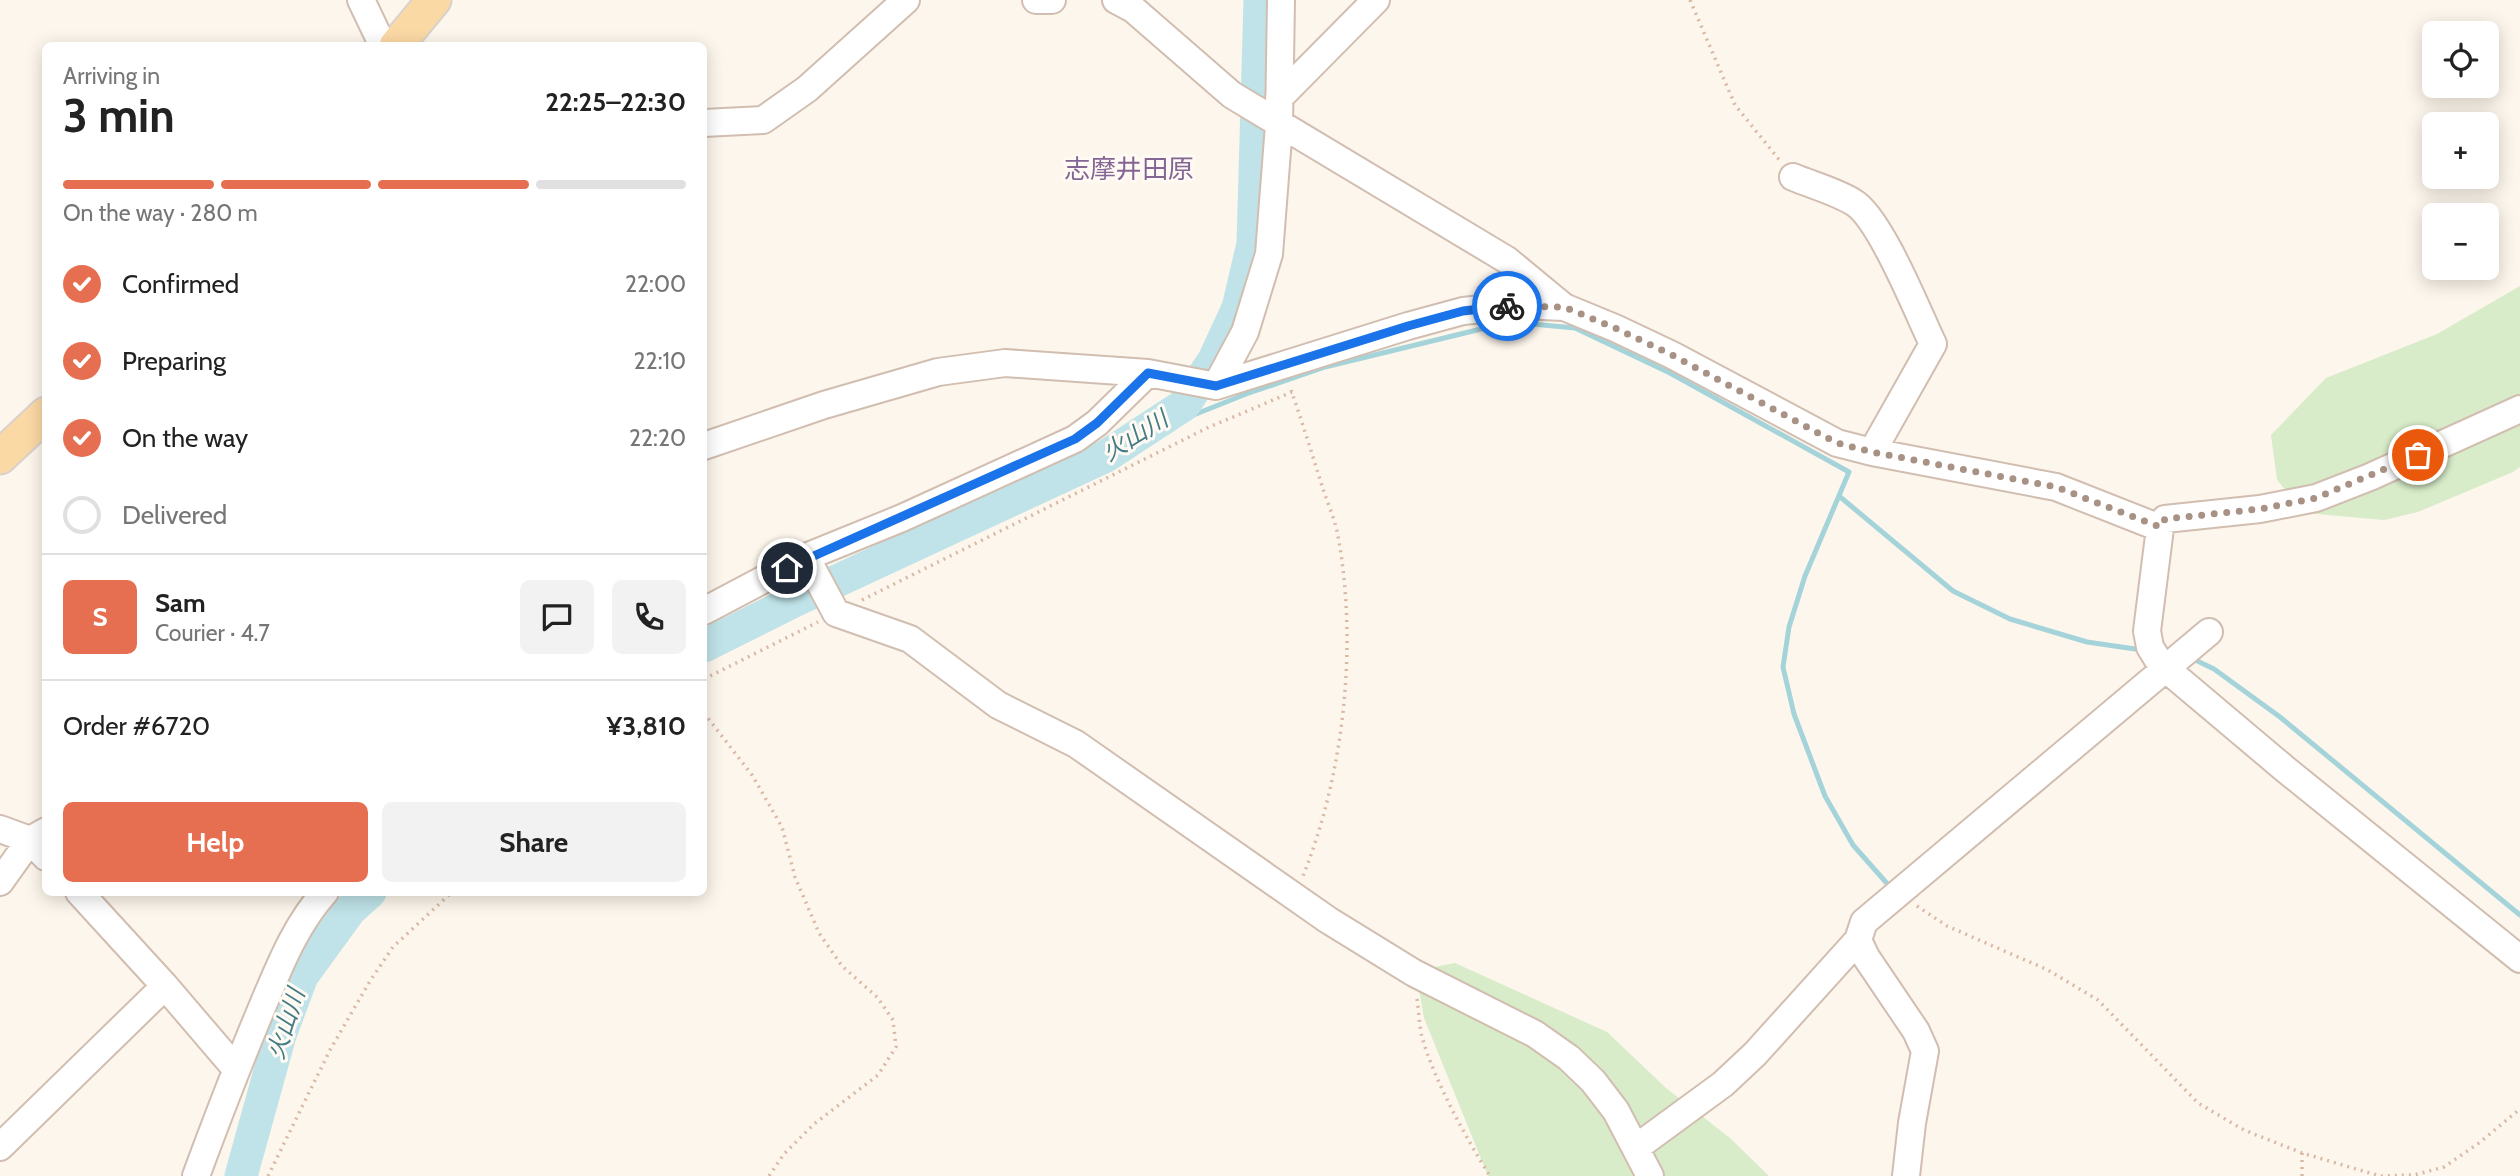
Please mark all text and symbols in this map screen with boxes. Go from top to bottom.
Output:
map controls [2422,21,2499,280]
button: locate [2422,21,2499,98]
text: Arriving in [63,62,160,90]
text: 22:25–22:30 [545,86,686,118]
text: 3 min [63,88,175,144]
button: + [2422,112,2499,189]
district label: 志摩井田原 [1064,153,1194,185]
text: On the way · 280 m [63,199,258,227]
button: − [2422,203,2499,280]
icon: check [63,265,101,303]
text: Confirmed [122,268,239,300]
text: 22:00 [625,270,686,298]
courier [1472,271,1542,341]
icon: bike [1488,287,1526,325]
icon: check [63,342,101,380]
text: Preparing [122,345,226,377]
text: 22:10 [634,347,686,375]
water label: 火山川 [1097,403,1175,467]
icon: check [63,419,101,457]
text: On the way [122,422,248,454]
text: 22:20 [629,424,686,452]
pin [2388,425,2448,485]
icon: bag [2399,436,2437,474]
text: Delivered [122,499,227,531]
pin [757,538,817,598]
icon: home [768,549,806,587]
button: chat [520,580,594,654]
button: phone [612,580,686,654]
text: Sam [155,587,206,619]
text: S [92,601,108,633]
text: Courier · 4.7 [155,619,270,647]
text: Order #6720 [63,710,210,742]
text: ¥3,810 [607,710,686,742]
button: Help [63,802,368,882]
button: Share [382,802,686,882]
water label: 火山川 [261,982,311,1063]

